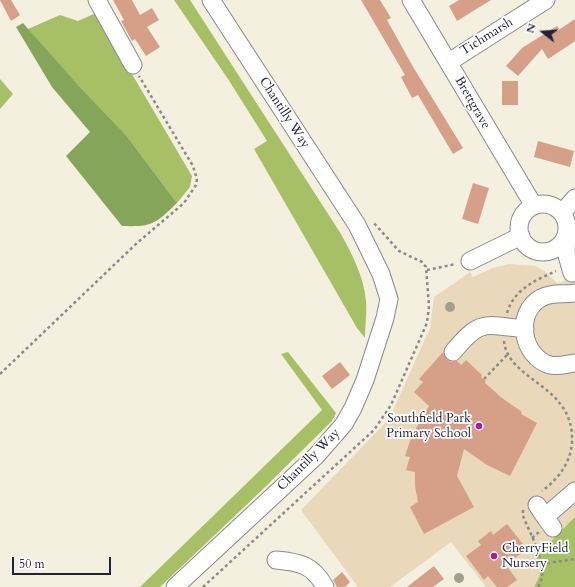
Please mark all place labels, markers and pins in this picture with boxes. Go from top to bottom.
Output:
place label: Southfield Park Primary School [386,411,471,442]
marker: Southfield Park Primary School [474,421,484,431]
place label: CherryField Nursery [502,541,569,572]
marker: CherryField Nursery [489,551,499,561]

